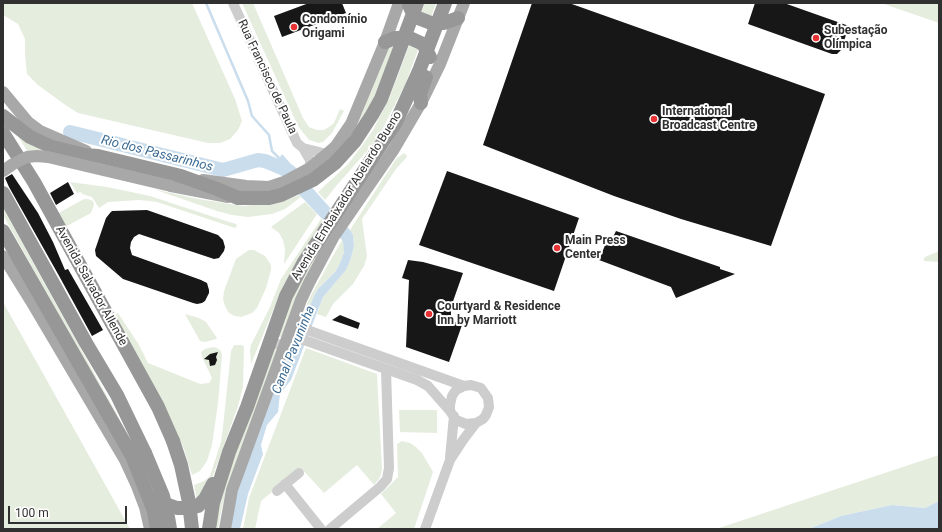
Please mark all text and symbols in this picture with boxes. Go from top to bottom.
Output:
place label: Condomínio Origami [302,13,367,41]
street label: Rua Francisco de Paula [234,17,300,137]
marker: Condomínio Origami [289,22,299,32]
place label: Subestação Olímpica [824,24,887,52]
marker: Subestação Olímpica [811,33,821,43]
place label: International Broadcast Centre [662,105,756,133]
street label: Avenida Embaixador Abelardo Bueno [289,109,405,283]
marker: International Broadcast Centre [649,114,659,124]
water label: Rio dos Passarinhos [99,133,215,175]
street label: Avenida Salvador Allende [52,224,130,348]
place label: Main Press Center [565,234,626,262]
marker: Main Press Center [552,243,562,253]
place label: Courtyard & Residence Inn by Marriott [437,300,561,328]
water label: Canal Pavuninha [269,304,319,396]
marker: Courtyard & Residence Inn by Marriott [424,309,434,319]
scale bar [10,498,129,524]
text: 100 m [15,506,49,520]

